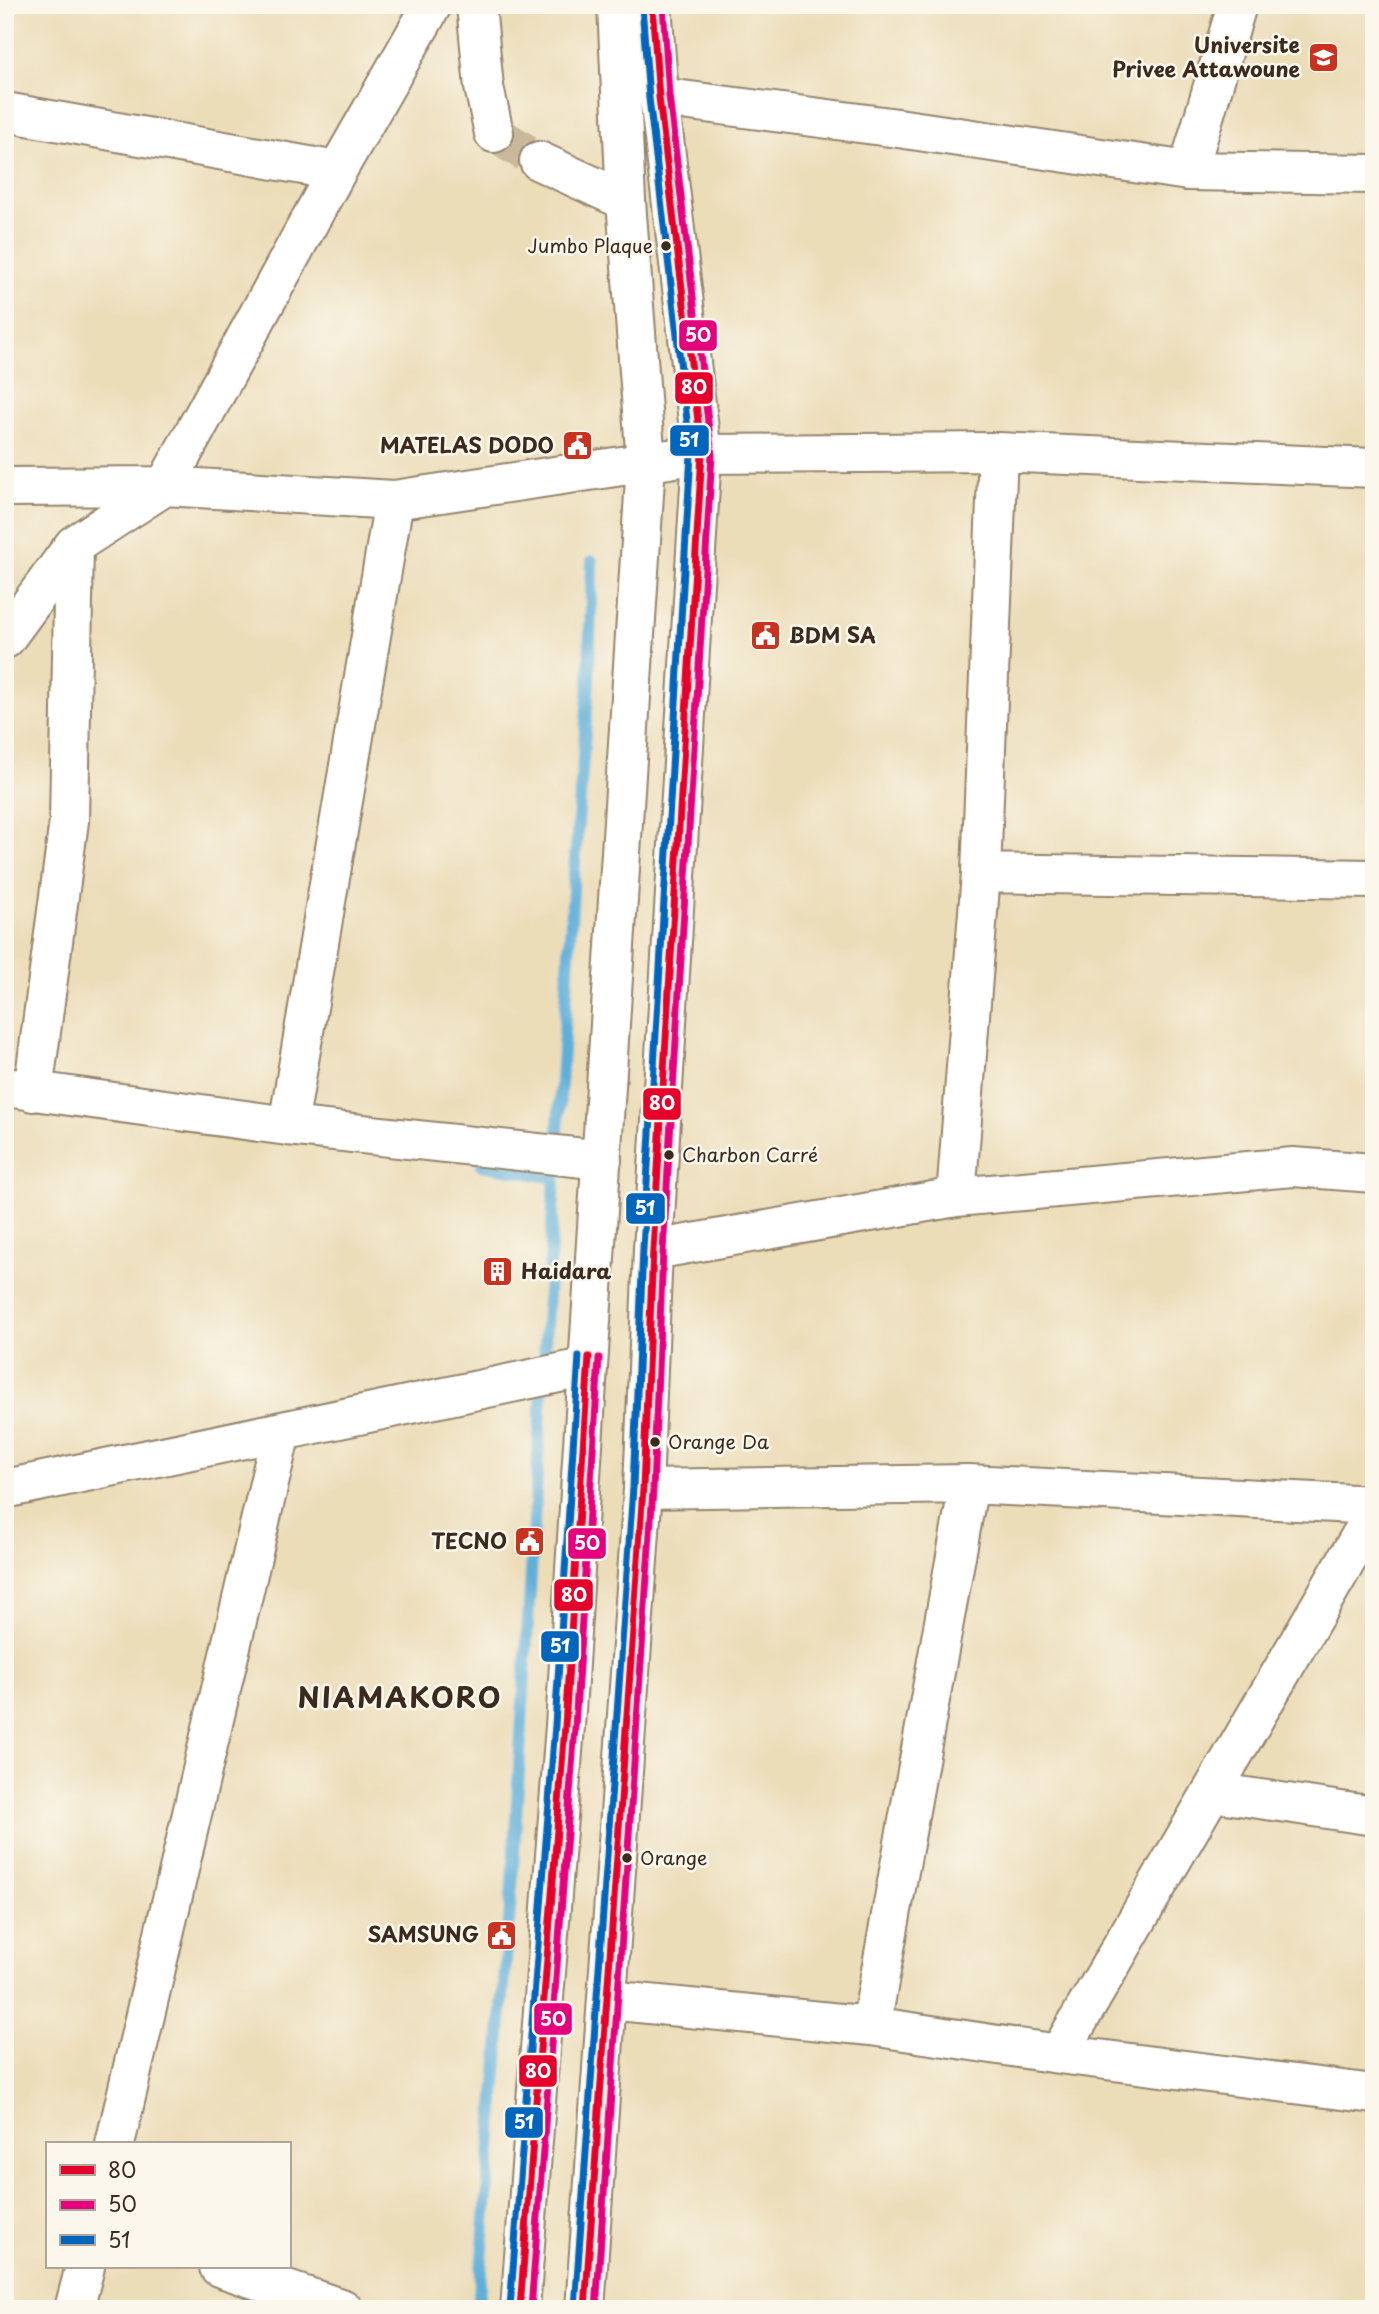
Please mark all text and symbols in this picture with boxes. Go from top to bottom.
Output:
place label: Universite Privee Attawoune [1112,28,1300,84]
school or university icon: Universite Privee Attawoune [1306,41,1340,75]
place label: Jumbo Plaque [528,231,653,259]
marker: Jumbo Plaque [659,239,673,253]
line badge: 50 [678,319,718,352]
text: 50 [685,320,711,348]
line badge: 80 [674,371,714,405]
text: 80 [681,372,707,400]
line badge: 51 [669,424,710,457]
text: 51 [679,425,699,453]
place label: MATELAS DODO [380,428,554,460]
public building icon: MATELAS DODO [560,429,594,463]
place label: BDM SA [789,618,876,650]
public building icon: BDM SA [749,619,783,653]
line badge: 80 [642,1087,682,1121]
text: 80 [649,1088,675,1116]
place label: Charbon Carré [682,1140,818,1168]
marker: Charbon Carré [662,1148,676,1162]
line badge: 51 [625,1192,666,1225]
text: 51 [635,1193,655,1221]
place label: Haidara [521,1254,611,1286]
building icon: Haidara [481,1255,515,1289]
place label: Orange Da [668,1427,769,1455]
marker: Orange Da [648,1435,662,1449]
place label: TECNO [431,1524,507,1556]
public building icon: TECNO [513,1525,547,1559]
line badge: 50 [567,1527,607,1560]
text: 50 [574,1528,600,1556]
line badge: 80 [553,1578,594,1612]
text: 80 [561,1580,587,1608]
line badge: 51 [540,1630,580,1663]
text: 51 [550,1631,570,1659]
district label: NIAMAKORO [298,1675,502,1718]
place label: Orange [640,1843,707,1871]
marker: Orange [620,1851,634,1865]
place label: SAMSUNG [367,1917,479,1949]
public building icon: SAMSUNG [485,1918,519,1952]
line badge: 50 [533,2002,573,2036]
text: 50 [540,2004,566,2032]
line badge: 80 [518,2054,558,2088]
text: 80 [525,2056,551,2084]
line badge: 51 [504,2106,544,2139]
text: 51 [514,2107,534,2135]
legend [46,2142,290,2268]
text: 80 [108,2153,136,2185]
text: 50 [108,2187,137,2219]
text: 51 [108,2223,130,2255]

